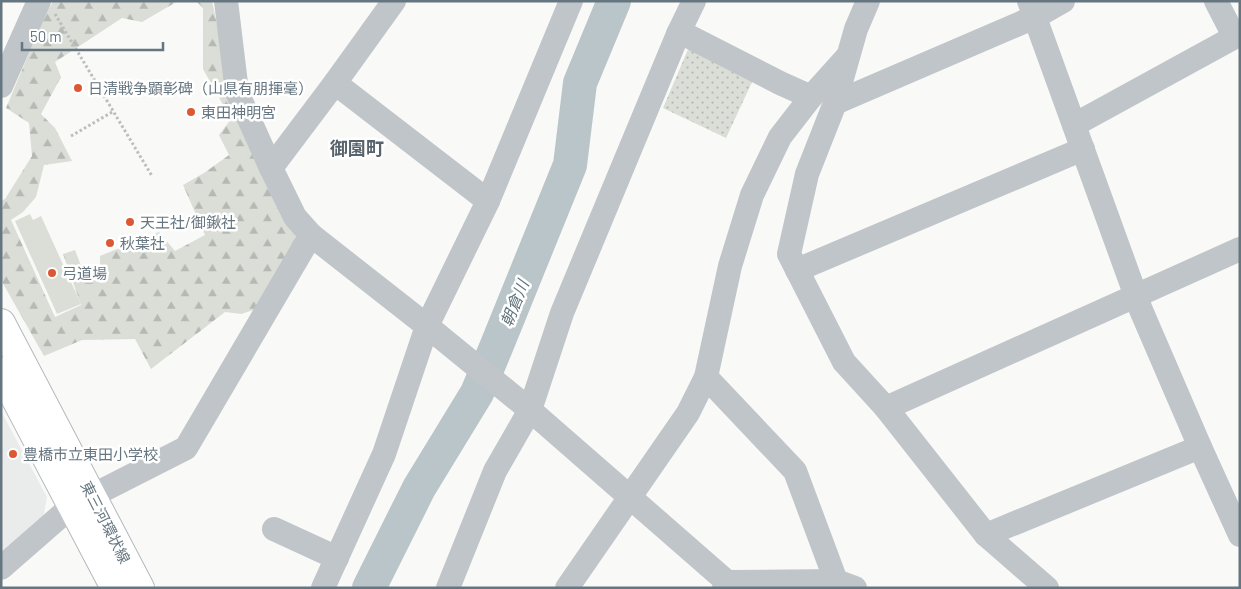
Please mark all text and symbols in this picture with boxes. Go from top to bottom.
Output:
scale bar [22,20,164,52]
text: 50 m [30,27,62,45]
place label: 日清戦争顕彰碑（山県有朋揮毫） [88,79,313,97]
marker: 日清戦争顕彰碑（山県有朋揮毫） [72,82,84,94]
place label: 東田神明宮 [201,103,276,121]
marker: 東田神明宮 [185,106,197,118]
district label: 御園町 [329,137,384,159]
place label: 天王社/御鍬社 [140,213,236,231]
marker: 天王社/御鍬社 [124,216,136,228]
place label: 秋葉社 [120,234,165,252]
marker: 秋葉社 [104,237,116,249]
place label: 弓道場 [62,264,107,282]
marker: 弓道場 [46,267,58,279]
water label: 朝倉川 [496,275,533,329]
place label: 豊橋市立東田小学校 [23,445,158,463]
marker: 豊橋市立東田小学校 [7,448,19,460]
street label: 東三河環状線 [78,478,134,566]

